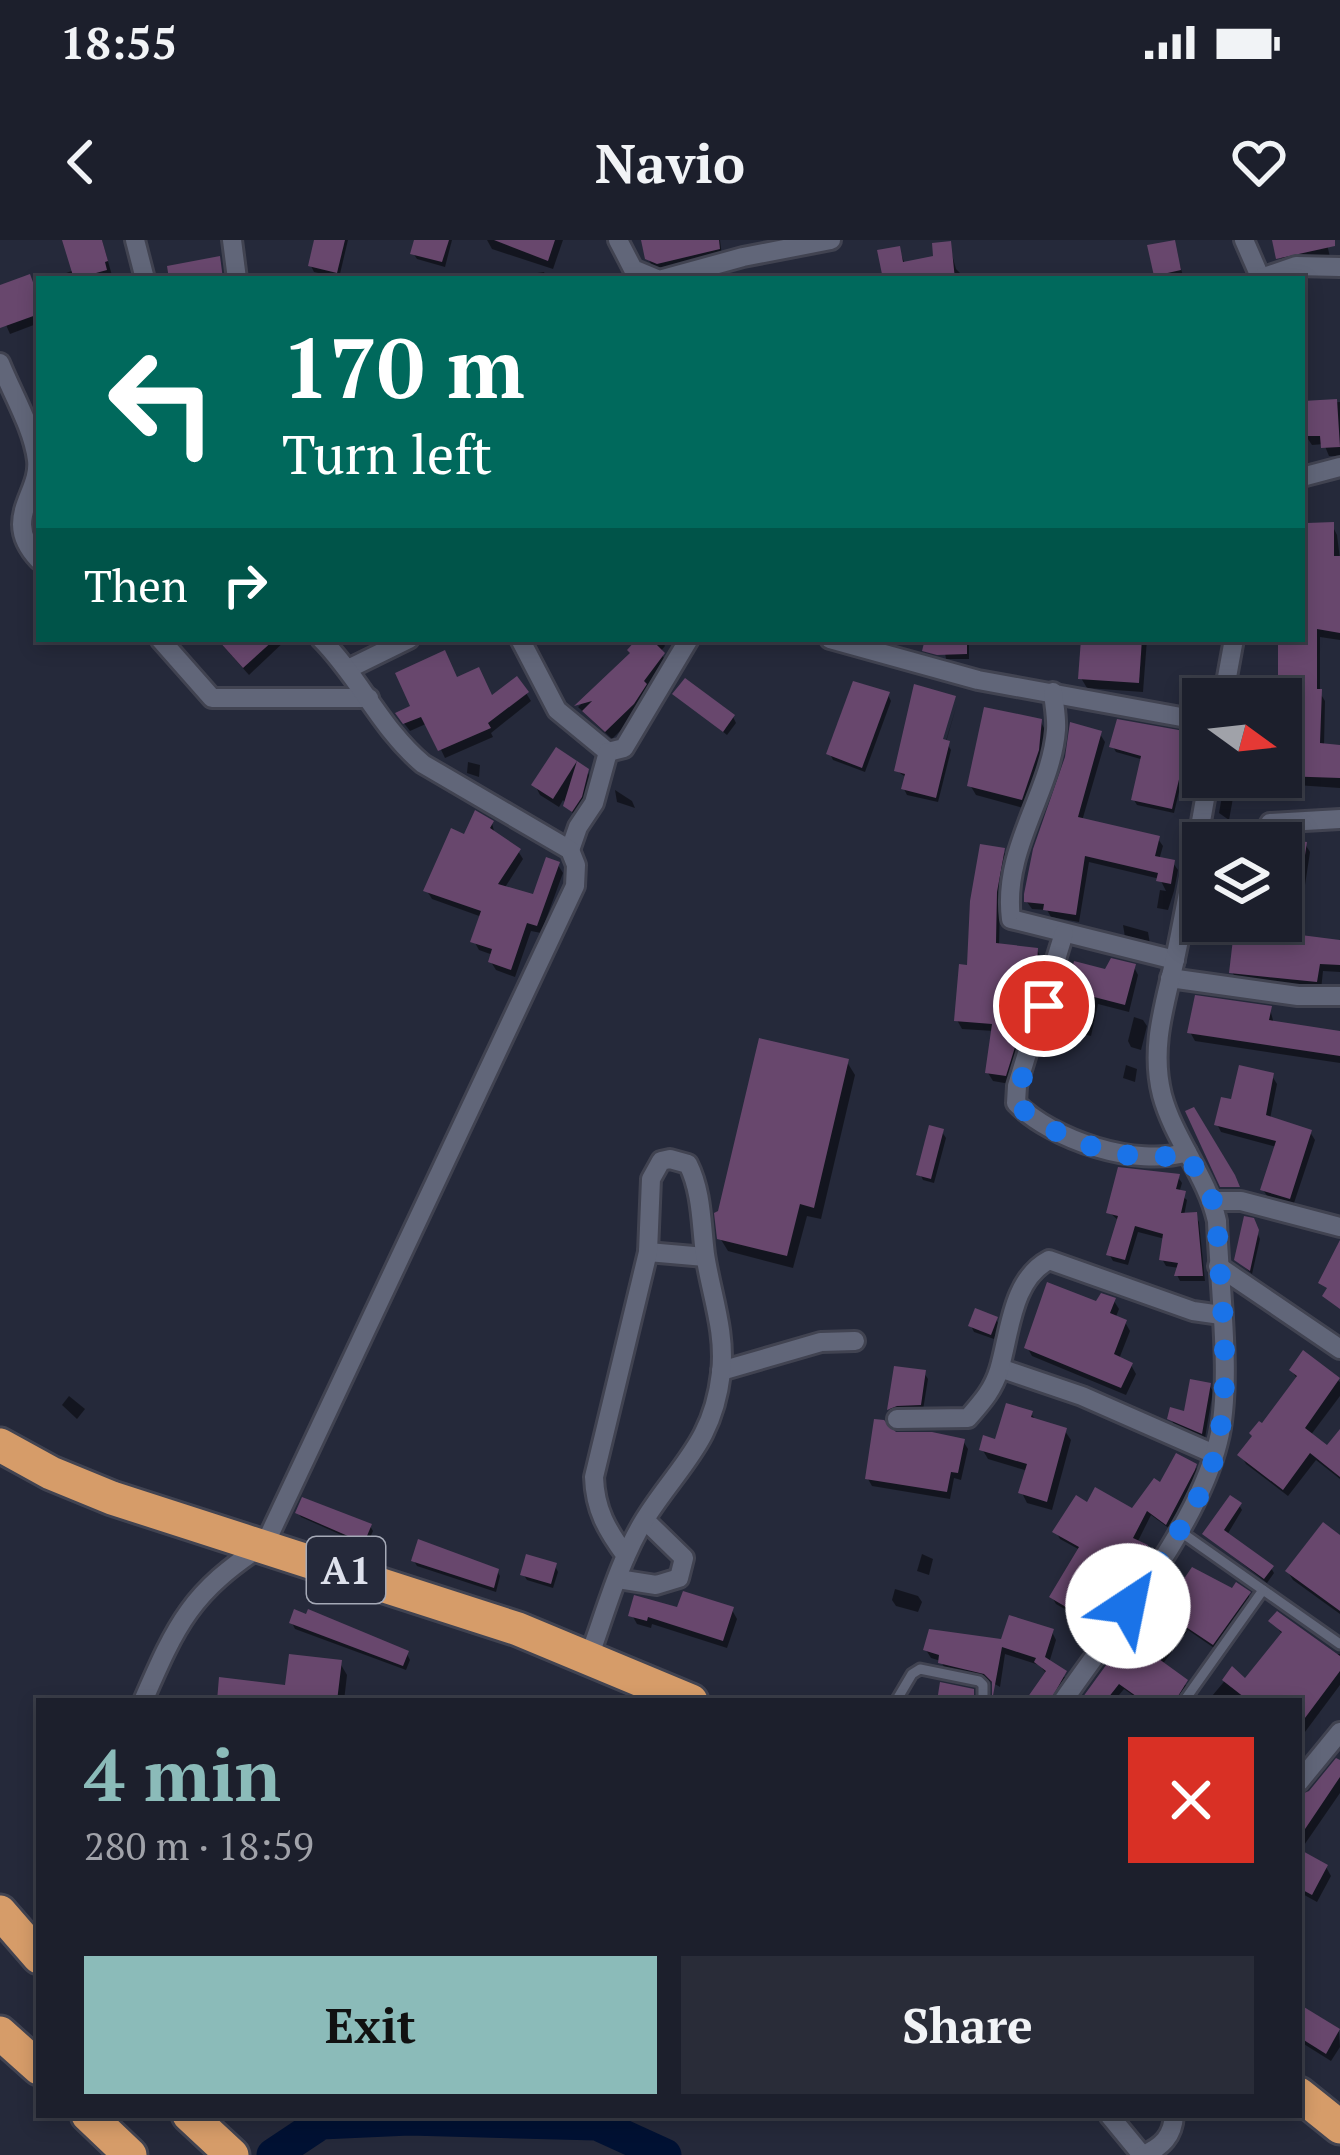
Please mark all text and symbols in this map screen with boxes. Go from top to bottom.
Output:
text: 18:55 [60,12,177,72]
text: Navio [595,127,745,198]
icon: back [48,129,114,195]
icon: heart [1226,129,1292,195]
text: 170 m [282,311,525,422]
icon: left [84,324,240,480]
text: Turn left [282,418,492,489]
icon: right [212,552,278,618]
text: Then [84,555,188,615]
north arrow [1182,678,1302,798]
map controls [1182,678,1302,942]
button: layers [1182,822,1302,942]
pin [993,955,1095,1057]
icon: arrive [1011,973,1077,1039]
road number: A1 [307,1537,385,1603]
position arrow [1065,1543,1191,1669]
text: 4 min [84,1726,281,1822]
button: close [1128,1737,1254,1863]
text: 280 m · 18:59 [84,1819,314,1871]
button: Exit [84,1956,657,2094]
button: Share [681,1956,1254,2094]

